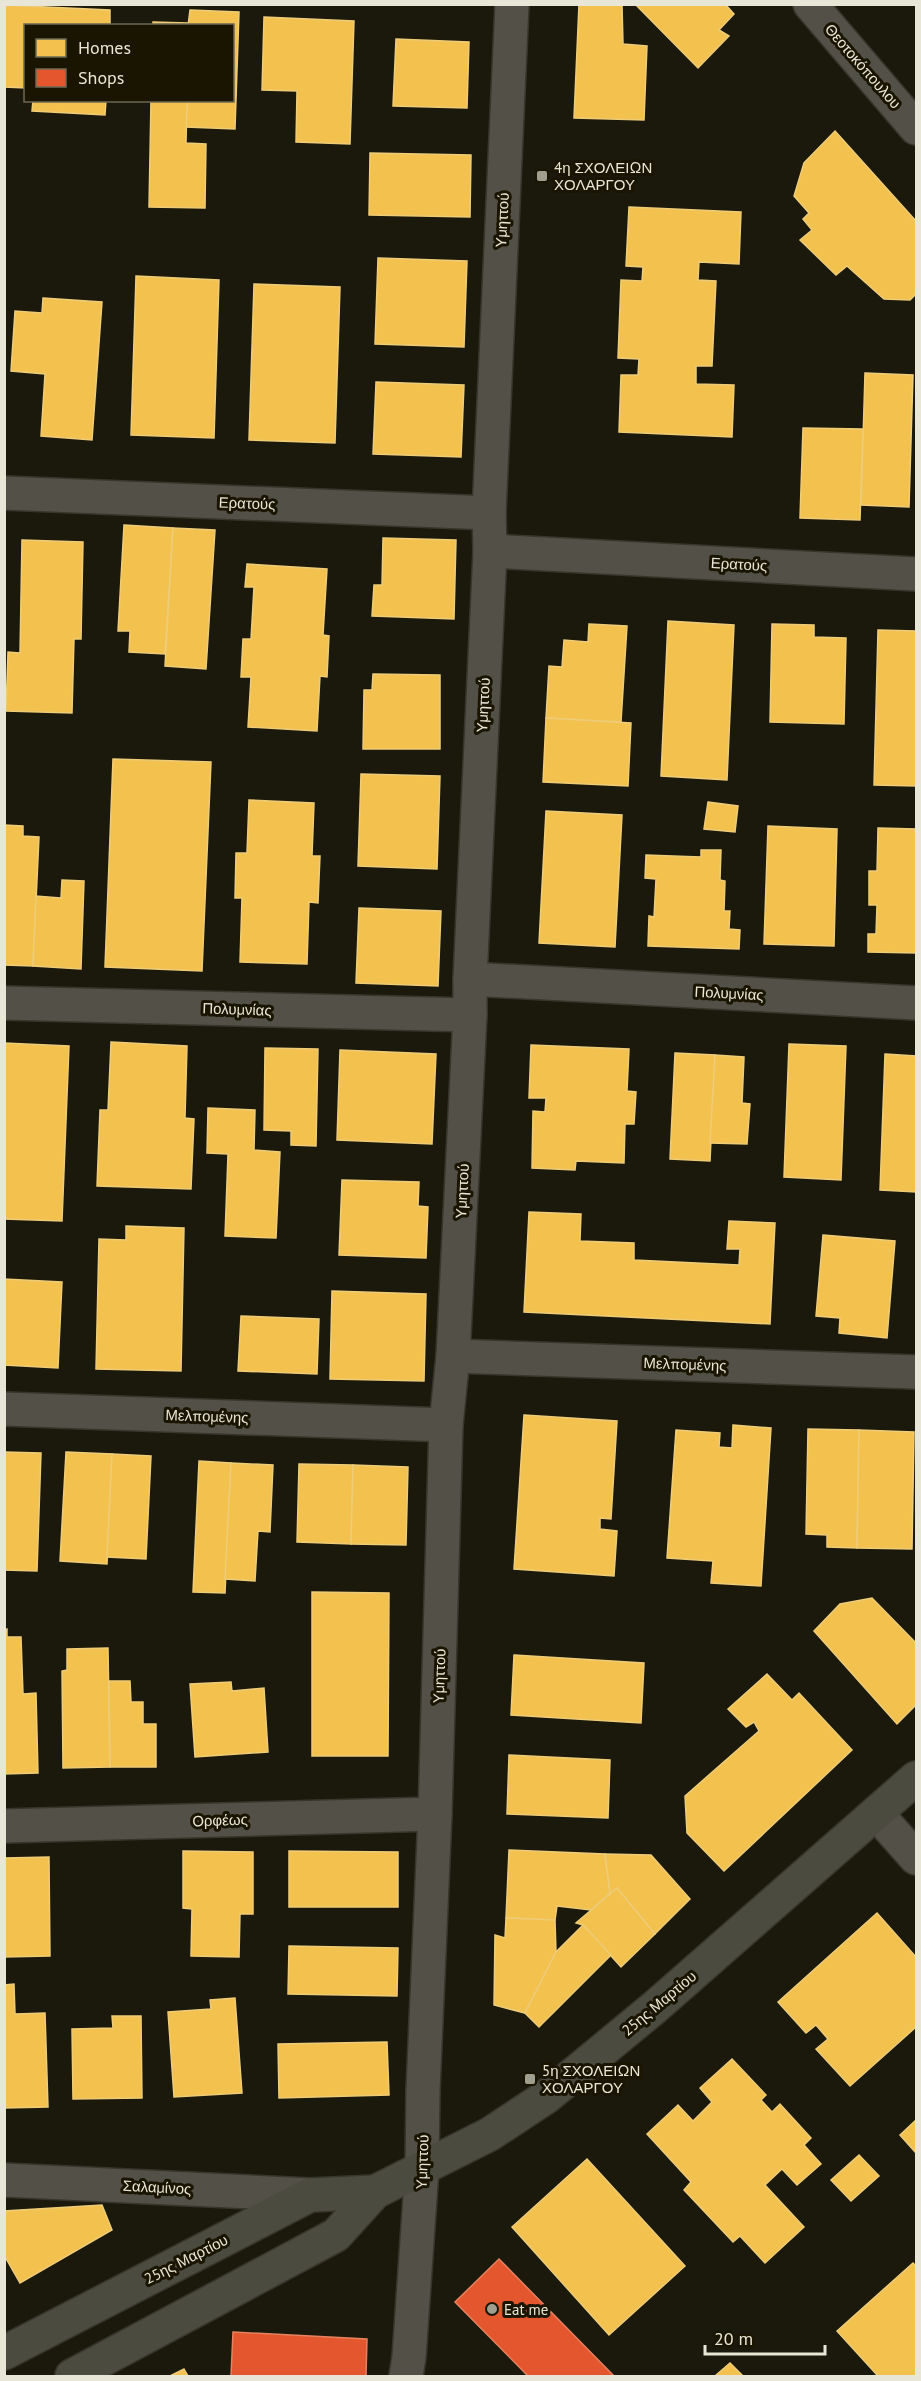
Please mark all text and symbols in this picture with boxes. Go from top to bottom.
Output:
street label: Θεοτοκόπουλου [821,20,905,112]
legend [24,24,234,102]
text: Homes [78,36,131,59]
text: Shops [78,66,124,89]
place label: 4η ΣΧΟΛΕΙΩΝ ΧΟΛΑΡΓΟΥ [554,158,652,194]
marker: 4η ΣΧΟΛΕΙΩΝ ΧΟΛΑΡΓΟΥ [535,169,549,183]
street label: Υμηττού [491,192,513,248]
street label: Ερατούς [218,493,276,513]
street label: Ερατούς [710,553,768,575]
street label: Υμηττού [472,677,494,733]
street label: Πολυμνίας [694,982,764,1004]
street label: Πολυμνίας [202,998,272,1020]
street label: Υμηττού [451,1163,473,1219]
street label: Μελπομένης [643,1353,727,1375]
street label: Μελπομένης [165,1405,249,1427]
street label: Υμηττού [429,1648,449,1704]
street label: Ορφέως [192,1810,248,1830]
street label: 25ης Μαρτίου [618,1966,700,2040]
place label: 5η ΣΧΟΛΕΙΩΝ ΧΟΛΑΡΓΟΥ [542,2061,640,2097]
marker: 5η ΣΧΟΛΕΙΩΝ ΧΟΛΑΡΓΟΥ [523,2072,537,2086]
street label: Υμηττού [412,2134,432,2190]
street label: Σαλαμίνος [122,2176,192,2198]
street label: 25ης Μαρτίου [141,2230,231,2288]
place label: Eat me [504,2300,548,2319]
marker: Eat me [485,2302,499,2316]
scale bar [705,2318,825,2356]
text: 20 m [714,2327,753,2350]

